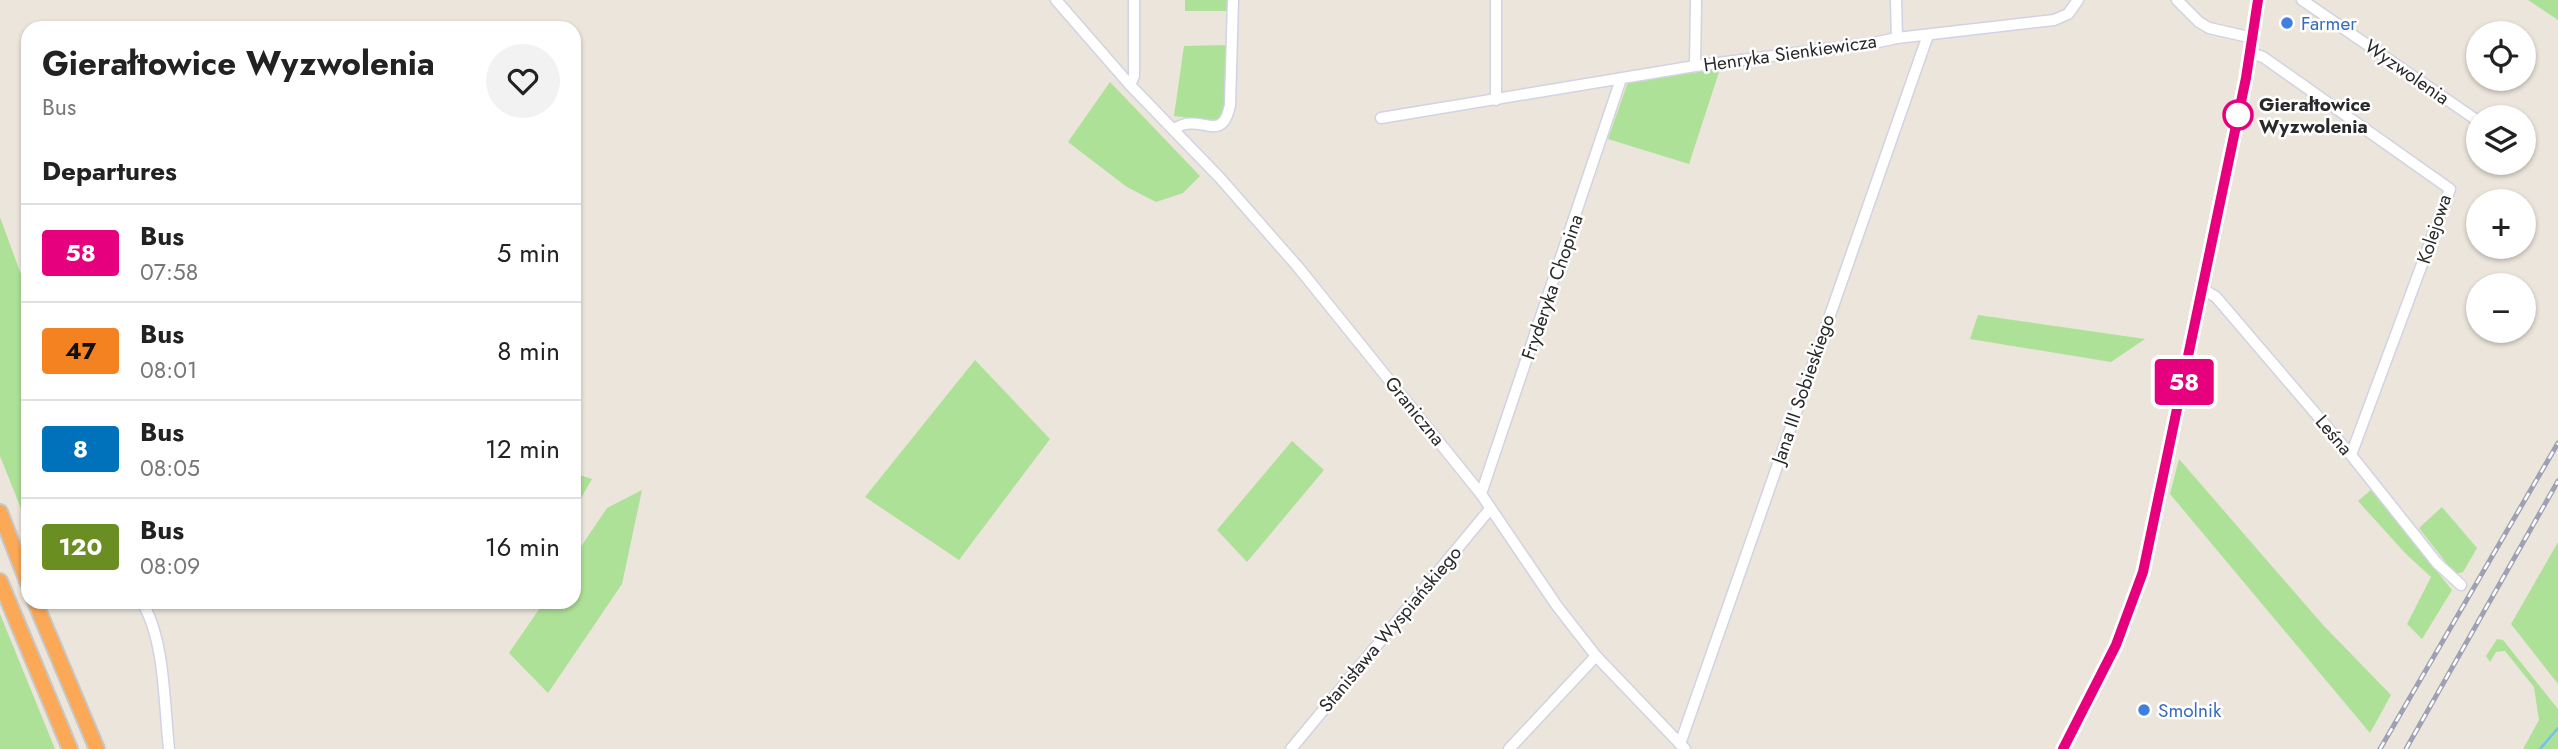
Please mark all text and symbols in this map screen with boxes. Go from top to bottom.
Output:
place label: Farmer [2301,10,2357,37]
marker: Farmer [2279,15,2295,31]
map controls [2466,21,2536,343]
button: locate [2466,21,2536,91]
street label: Henryka Sienkiewicza [1702,27,1878,79]
street label: Wyzwolenia [2359,33,2455,111]
text: Gierałtowice Wyzwolenia [42,40,435,87]
button: heart [486,44,560,118]
text: Bus [42,90,76,124]
place label: Gierałtowice Wyzwolenia [2259,91,2371,140]
marker: Gierałtowice Wyzwolenia [2223,100,2253,130]
button: layers [2466,105,2536,175]
text: Departures [42,152,177,190]
button: + [2466,189,2536,259]
street label: Kolejowa [2410,191,2458,267]
street label: Fryderyka Chopina [1514,211,1590,363]
text: Bus [140,217,184,255]
text: 5 min [497,234,560,272]
text: 58 [65,235,96,270]
text: 07:58 [140,255,198,289]
button: − [2466,273,2536,343]
street label: Jana III Sobieskiego [1764,311,1841,470]
text: Bus [140,315,184,353]
text: 8 min [497,332,560,370]
text: 47 [65,333,96,368]
text: 08:01 [140,353,197,387]
line badge: 58 [2152,359,2216,405]
text: 58 [2169,364,2199,399]
street label: Graniczna [1379,371,1451,451]
street label: Leśna [2309,409,2359,461]
text: Bus [140,413,184,451]
text: 12 min [485,430,560,468]
text: 8 [73,431,88,466]
text: 08:05 [140,451,200,485]
text: Bus [140,511,184,549]
text: 16 min [485,528,560,566]
text: 120 [59,529,102,564]
street label: Stanisława Wyspiańskiego [1312,540,1468,718]
text: 08:09 [140,549,200,583]
place label: Smolnik [2158,697,2222,724]
marker: Smolnik [2136,702,2152,718]

